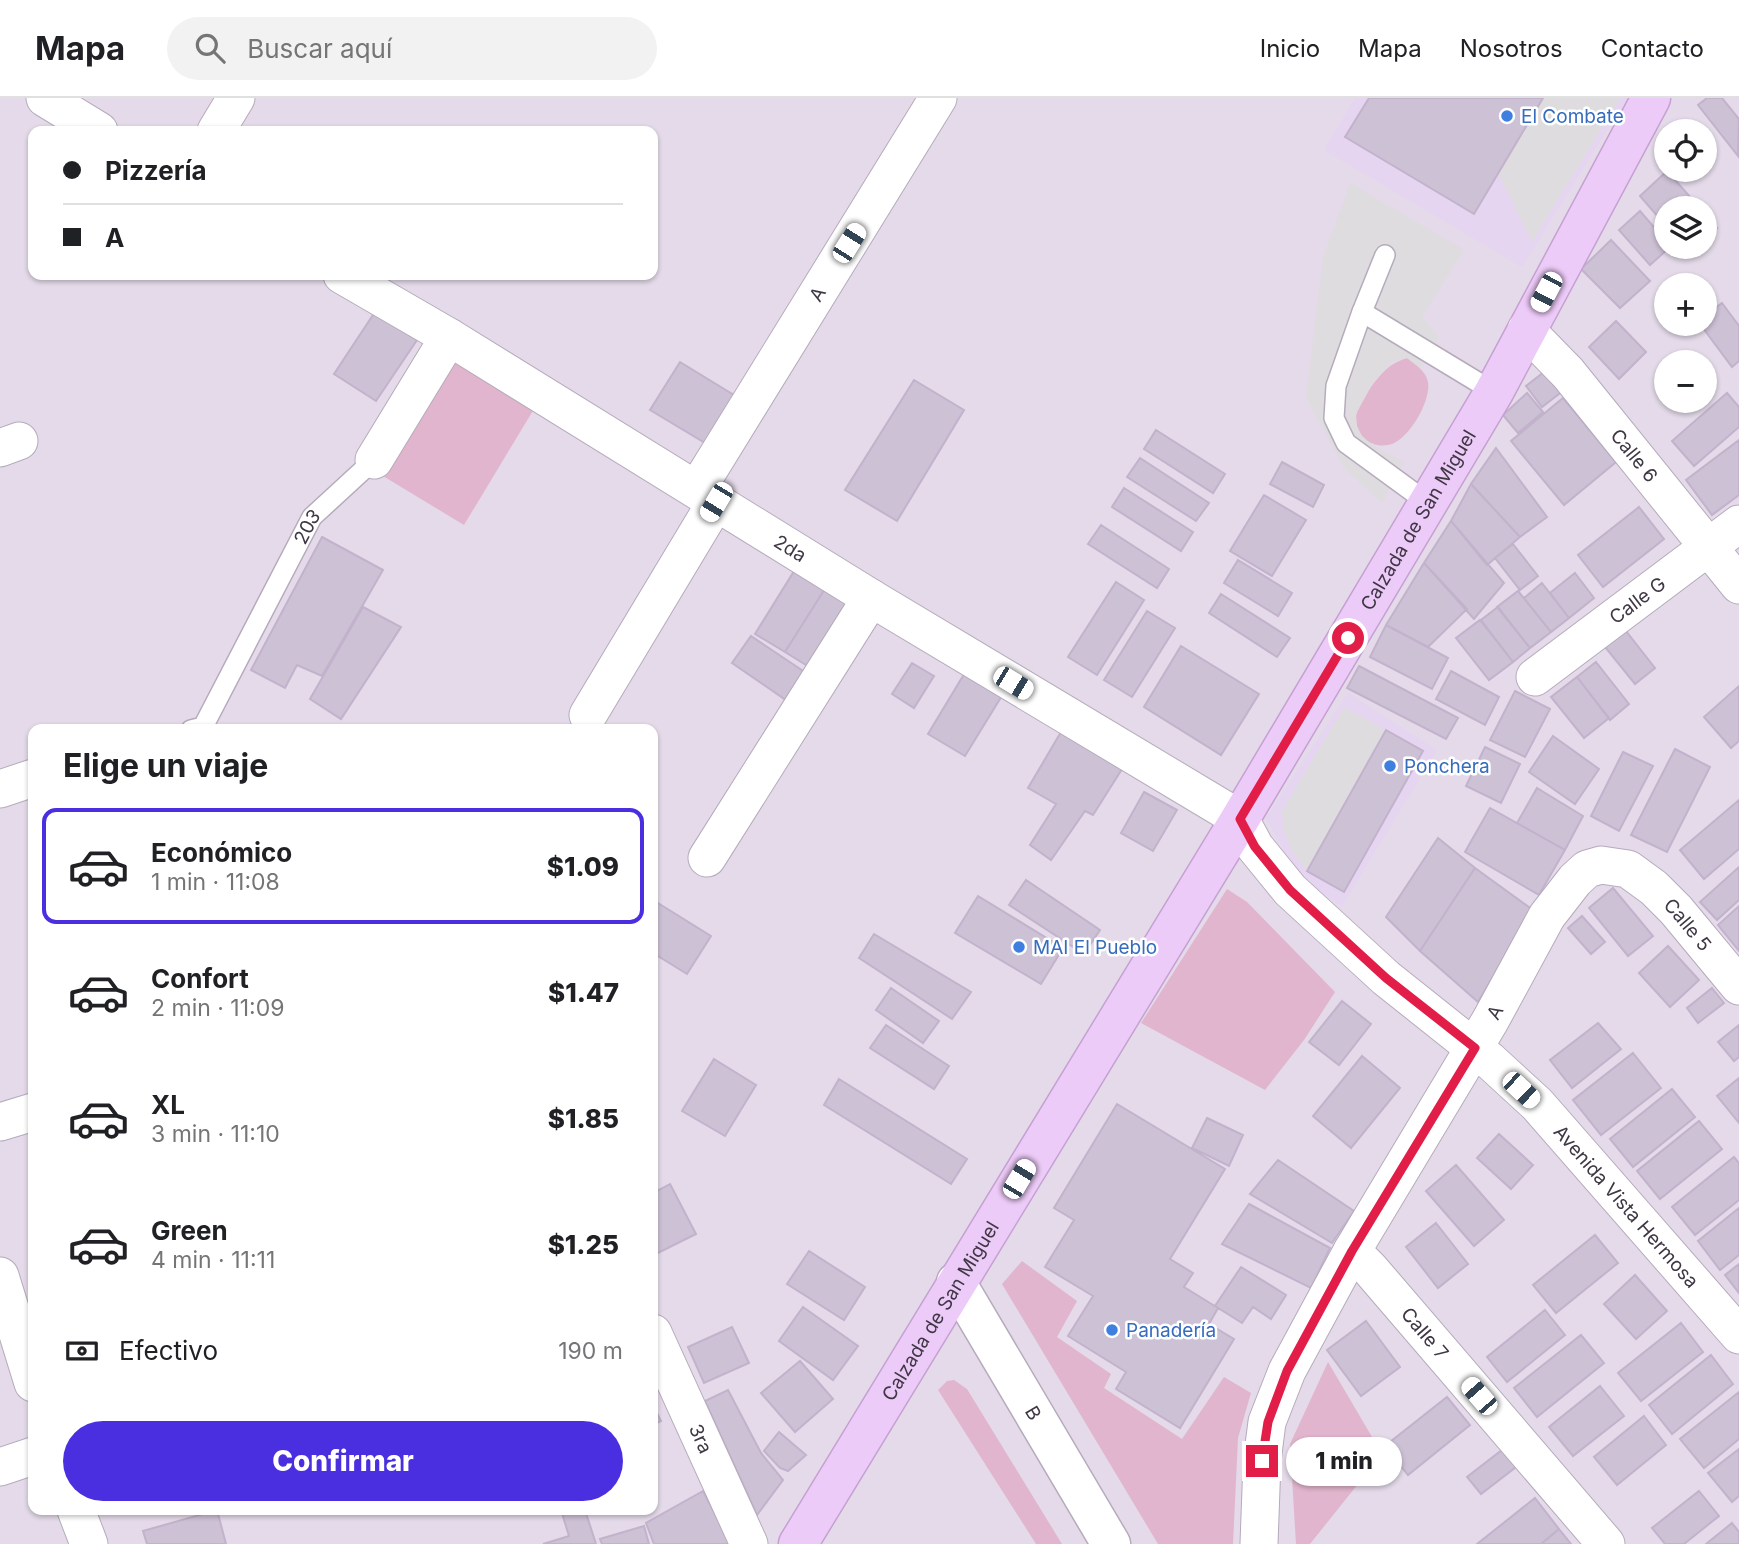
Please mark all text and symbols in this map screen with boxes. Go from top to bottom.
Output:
search box [167,17,657,80]
text: Mapa [35,28,125,68]
icon: search [191,29,229,67]
text: Buscar aquí [247,33,392,64]
text: Inicio [1260,34,1320,63]
text: Mapa [1358,34,1422,63]
text: Nosotros [1460,34,1563,63]
text: Contacto [1601,34,1704,63]
place label: El Combate [1521,105,1624,128]
marker: El Combate [1499,108,1515,124]
map controls [1654,119,1717,413]
button: locate [1654,119,1717,182]
text: Pizzería [105,155,207,186]
button: layers [1654,196,1717,259]
car [829,220,870,266]
text: A [105,222,124,253]
car [1527,269,1566,315]
button: + [1654,273,1717,336]
street label: A [804,283,831,306]
button: − [1654,350,1717,413]
street label: Calle 6 [1606,424,1663,487]
street label: Calzada de San Miguel [1356,426,1481,615]
car [697,479,736,525]
street label: 203 [289,504,325,548]
street label: 2da [770,530,811,567]
street label: Calle G [1605,572,1670,629]
route start [1332,622,1364,654]
car [990,663,1037,703]
text: Elige un viaje [63,746,268,785]
place label: Ponchera [1404,755,1490,778]
marker: Ponchera [1382,758,1398,774]
icon: car [67,835,130,898]
text: Económico [151,837,292,868]
text: $1.09 [547,851,619,882]
text: 1 min · 11:08 [151,868,280,896]
street label: Calle 5 [1659,894,1716,956]
place label: MAI El Pueblo [1033,936,1157,959]
marker: MAI El Pueblo [1011,939,1027,955]
icon: car [67,961,130,1024]
text: Confort [151,963,249,994]
text: $1.47 [548,977,619,1008]
text: 2 min · 11:09 [151,994,284,1022]
street label: A [1482,1001,1509,1024]
car [1499,1068,1544,1112]
icon: car [67,1087,130,1150]
text: XL [151,1089,185,1120]
text: $1.85 [548,1103,619,1134]
text: 3 min · 11:10 [151,1120,280,1148]
street label: Avenida Vista Hermosa [1549,1121,1703,1293]
car [1000,1156,1039,1202]
icon: car [67,1213,130,1276]
text: Green [151,1215,228,1246]
street label: Calzada de San Miguel [877,1217,1004,1405]
text: $1.25 [548,1229,619,1260]
text: 4 min · 11:11 [151,1246,275,1274]
street label: Calle 7 [1396,1303,1453,1364]
place label: Panadería [1126,1319,1216,1342]
marker: Panadería [1104,1322,1120,1338]
icon: cash [63,1332,101,1370]
text: Efectivo [119,1335,218,1366]
text: 190 m [558,1337,623,1365]
car [1458,1373,1501,1419]
street label: B [1020,1402,1046,1424]
button: Confirmar [63,1421,623,1501]
street label: 3ra [684,1421,717,1457]
callout: 1 min [1286,1436,1402,1486]
route end [1246,1445,1278,1477]
text: 1 min [1315,1447,1373,1475]

